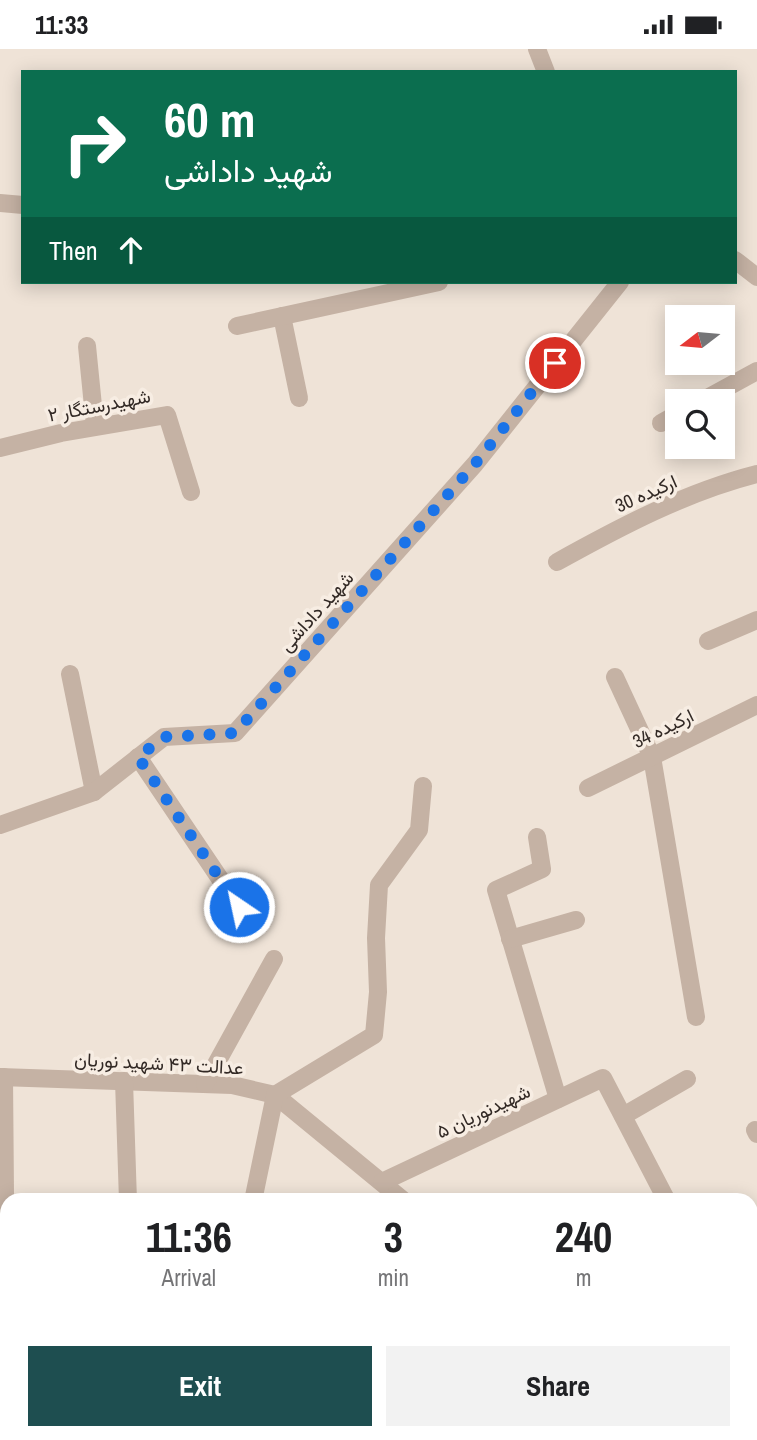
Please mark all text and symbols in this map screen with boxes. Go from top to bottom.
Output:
text: 11:33 [35,7,88,42]
text: 60 m [164,86,256,152]
icon: right [49,98,140,189]
text: شهید داداشی [164,149,333,192]
icon: ahead [112,231,150,269]
text: Then [49,233,98,268]
north arrow [665,305,735,375]
map controls [665,305,735,459]
pin [525,333,585,393]
icon: arrive [536,344,574,382]
street label: شهیدرستگار ۲ [45,382,153,428]
button: search [665,389,735,459]
street label: ارکیده 30 [611,468,681,518]
street label: شهید داداشی [273,565,359,657]
street label: ارکیده 34 [628,702,698,754]
position arrow [202,870,276,944]
street label: عدالت ۴۳ شهید نوریان [74,1046,244,1080]
street label: شهیدنوریان ۵ [432,1078,534,1144]
text: 11:36 [146,1209,232,1265]
text: 3 [384,1209,403,1265]
text: 240 [555,1209,612,1265]
text: Arrival [162,1262,216,1293]
text: min [378,1262,409,1293]
text: m [576,1262,591,1293]
button: Exit [28,1346,372,1426]
button: Share [386,1346,730,1426]

